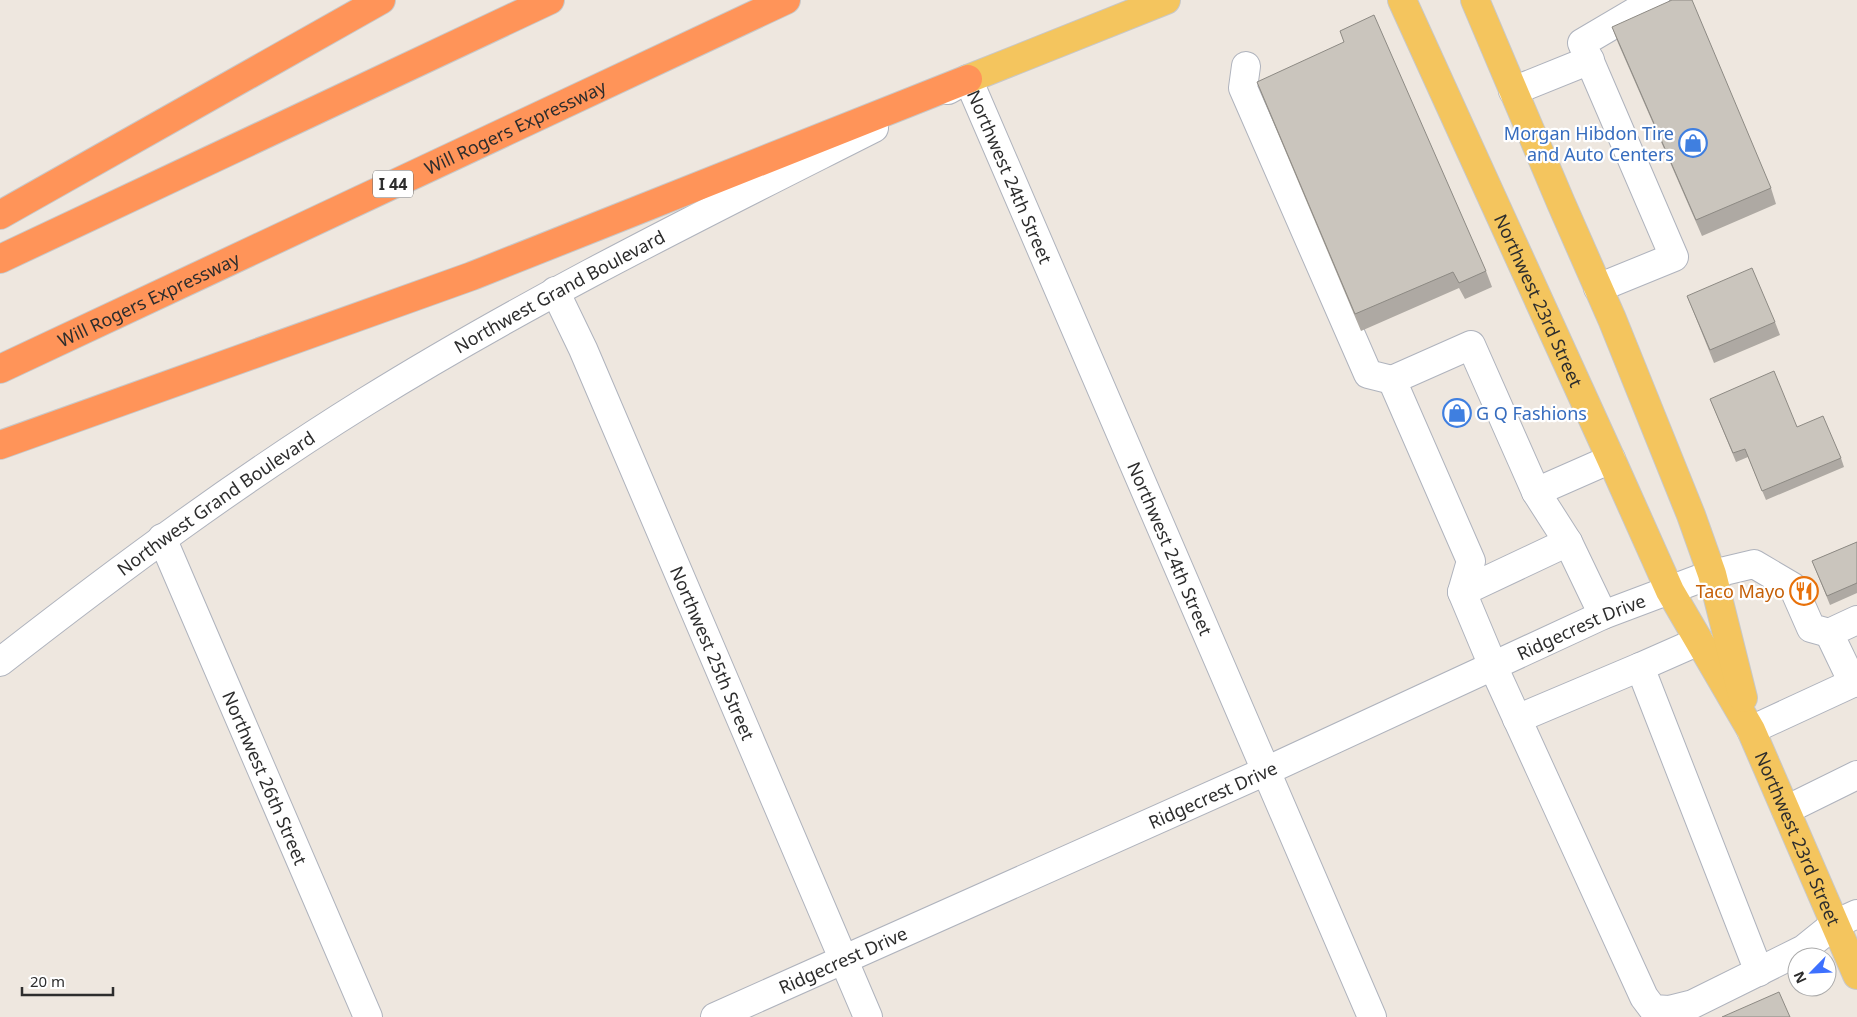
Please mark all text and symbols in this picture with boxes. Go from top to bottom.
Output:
street label: Will Rogers Expressway [420,74,611,180]
street label: Northwest 24th Street [962,86,1058,268]
place label: Morgan Hibdon Tire and Auto Centers [1504,121,1674,166]
shop icon: Morgan Hibdon Tire and Auto Centers [1678,128,1708,158]
road number: I 44 [373,170,413,198]
street label: Northwest 23rd Street [1489,210,1589,391]
street label: Northwest Grand Boulevard [449,224,669,358]
street label: Will Rogers Expressway [54,246,244,352]
shop icon: G Q Fashions [1442,398,1472,428]
place label: G Q Fashions [1476,401,1587,425]
street label: Northwest Grand Boulevard [112,425,319,581]
street label: Northwest 24th Street [1122,458,1218,640]
street label: Northwest 25th Street [665,562,761,744]
restaurant icon: Taco Mayo [1789,576,1819,606]
place label: Taco Mayo [1696,579,1785,603]
street label: Ridgecrest Drive [1513,588,1649,665]
street label: Northwest 26th Street [217,687,313,869]
street label: Northwest 23rd Street [1750,748,1846,930]
street label: Ridgecrest Drive [1145,756,1281,834]
street label: Ridgecrest Drive [775,921,911,999]
north arrow [1787,947,1837,997]
scale bar [22,964,114,996]
text: N [1789,968,1811,987]
text: 20 m [30,971,65,991]

